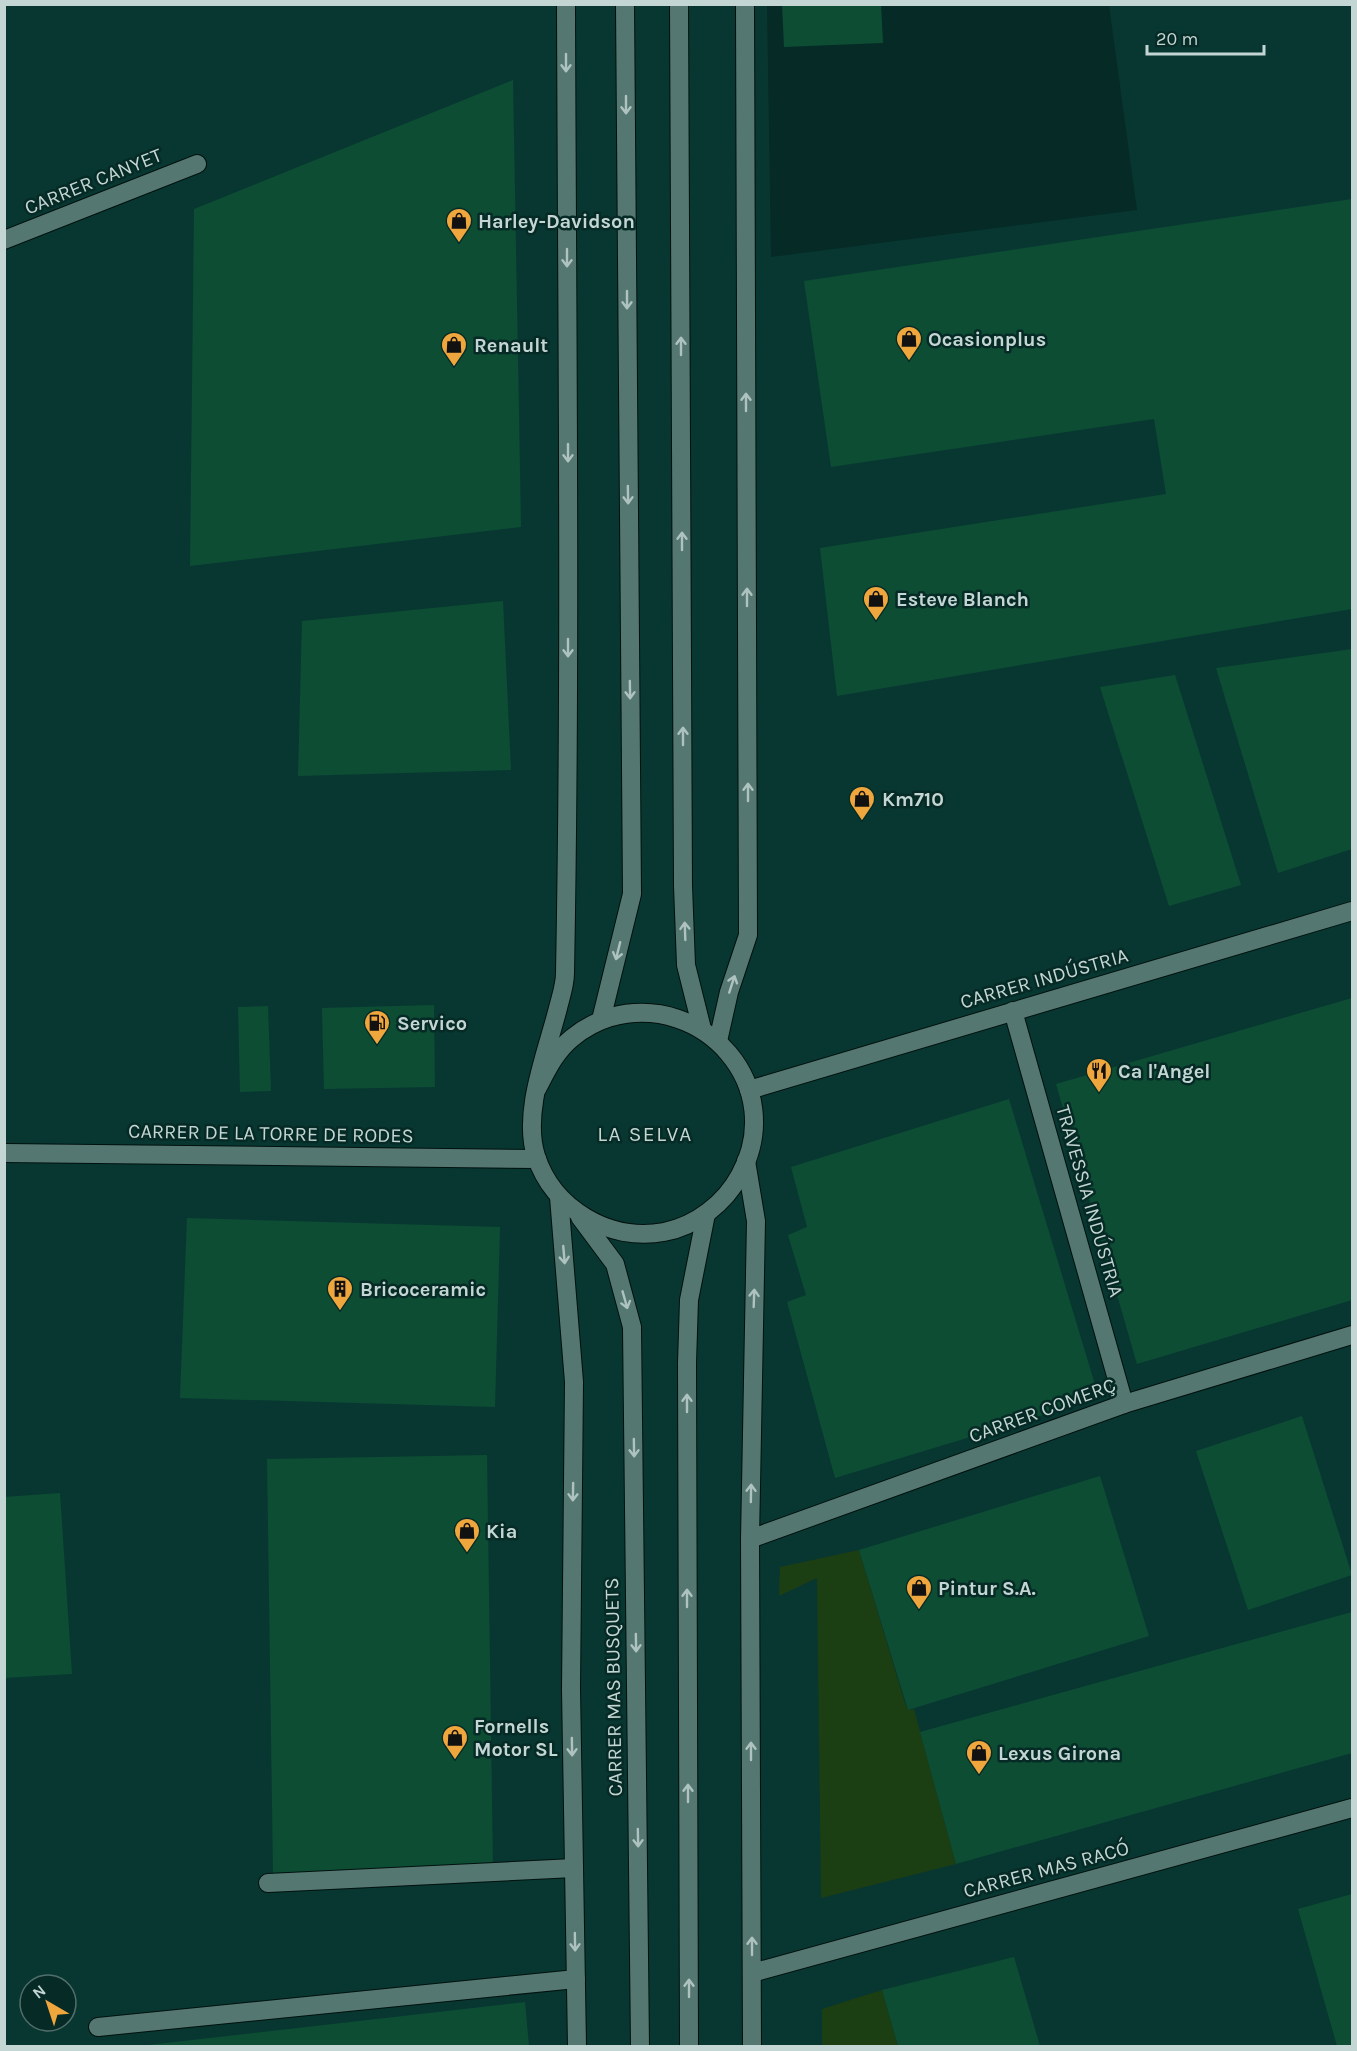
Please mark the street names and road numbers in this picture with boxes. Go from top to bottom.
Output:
street label: CARRER CANYET [21,143,165,219]
street label: CARRER INDÚSTRIA [957,943,1131,1013]
street label: TRAVESSIA INDÚSTRIA [1051,1102,1129,1300]
street label: CARRER DE LA TORRE DE RODES [128,1120,414,1147]
street label: CARRER COMERÇ [966,1373,1119,1448]
street label: CARRER MAS BUSQUETS [600,1577,627,1797]
street label: CARRER MAS RACÓ [960,1835,1132,1903]

